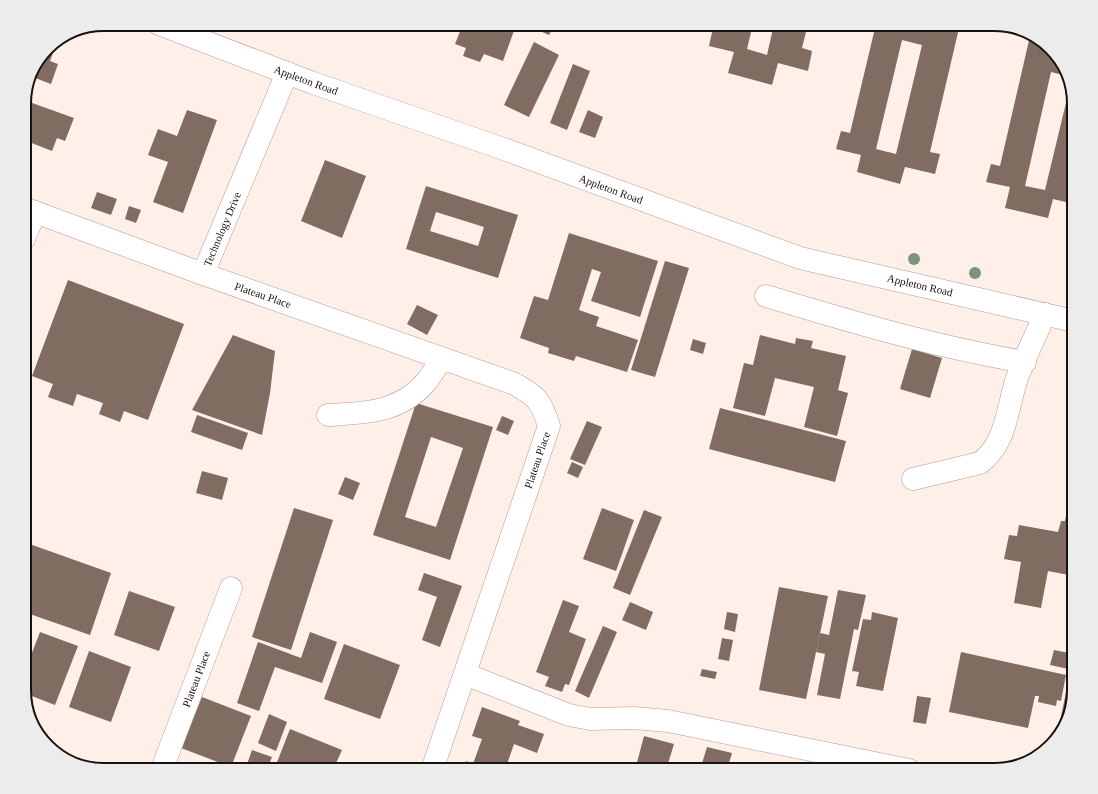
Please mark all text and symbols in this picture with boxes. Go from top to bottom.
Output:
street label: Appleton Road [273,63,340,97]
street label: Appleton Road [578,172,645,206]
street label: Technology Drive [201,190,243,268]
street label: Appleton Road [886,272,954,298]
street label: Plateau Place [233,280,293,310]
street label: Plateau Place [522,430,552,490]
street label: Plateau Place [180,649,212,709]

